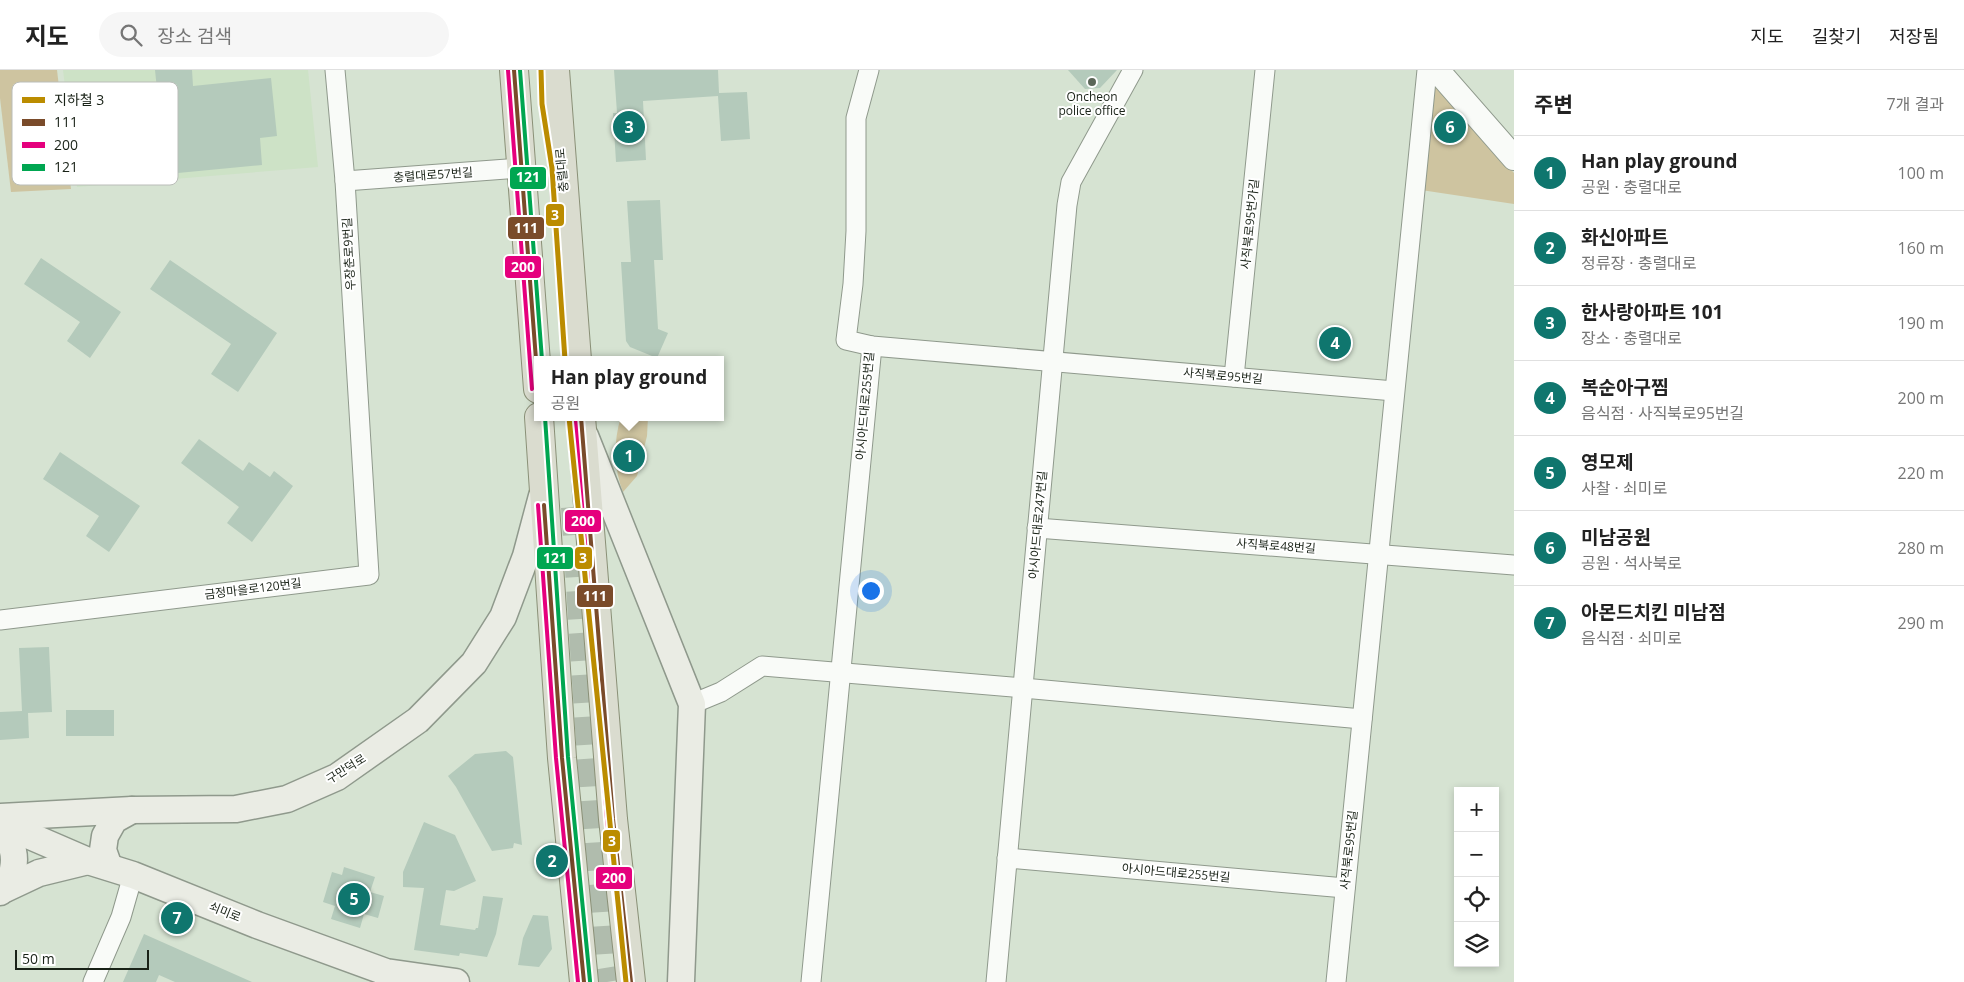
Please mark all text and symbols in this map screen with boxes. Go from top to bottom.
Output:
search box [99,12,449,57]
text: 지도 [25,19,69,52]
icon: search [117,21,145,49]
text: 장소 검색 [157,23,232,49]
text: 지도 [1751,24,1784,48]
text: 길찾기 [1812,24,1861,48]
text: 저장됨 [1889,24,1939,48]
marker: Oncheon police office [1086,76,1098,88]
legend [12,82,178,185]
place label: Oncheon police office [1058,88,1126,119]
text: 지하철 3 [54,90,104,109]
text: 주변 [1534,90,1573,118]
text: 7개 결과 [1887,93,1944,115]
pin: 3 [613,108,645,146]
pin: 6 [1434,108,1466,146]
text: 111 [54,112,78,131]
text: 200 [54,135,78,154]
street label: 충렬대로 [551,147,572,193]
text: Han play ground [1581,148,1738,174]
text: 121 [54,157,78,176]
text: 1 [1545,162,1555,184]
text: 100 m [1898,162,1944,184]
street label: 충렬대로57번길 [392,163,473,186]
line badge: 121 [509,166,547,190]
text: 121 [516,167,540,186]
text: 공원 · 충렬대로 [1581,176,1682,198]
street label: 사직북로95번가길 [1236,178,1263,270]
line badge: 3 [545,203,565,227]
text: 3 [551,205,559,224]
line badge: 111 [507,216,545,240]
street label: 우장춘로9번길 [338,217,359,291]
text: 111 [514,218,538,237]
text: 화신아파트 [1581,224,1668,250]
text: 2 [1545,237,1555,259]
text: 160 m [1898,237,1944,259]
text: 정류장 · 충렬대로 [1581,252,1697,274]
line badge: 200 [504,255,542,279]
text: 200 [511,257,535,276]
text: 한사랑아파트 101 [1581,299,1723,325]
text: 3 [1545,312,1555,334]
text: 190 m [1898,312,1944,334]
pin: 4 [1319,324,1351,362]
text: 장소 · 충렬대로 [1581,327,1682,349]
street label: 아시아드대로255번길 [851,351,878,461]
popup [534,356,724,421]
text: Han play ground [551,364,707,390]
street label: 사직북로95번길 [1182,364,1264,387]
text: 복순아구찜 [1581,374,1668,400]
text: 4 [1545,387,1555,409]
text: 200 m [1898,387,1944,409]
text: 공원 [551,392,580,414]
text: 음식점 · 사직북로95번길 [1581,402,1744,424]
pin: 1 [613,437,645,475]
text: 영모제 [1581,449,1633,475]
text: 5 [1545,462,1555,484]
text: 220 m [1898,462,1944,484]
street label: 아시아드대로247번길 [1024,470,1051,580]
text: 사찰 · 쇠미로 [1581,477,1667,499]
line badge: 200 [564,509,602,533]
text: 200 [571,511,595,530]
text: 미남공원 [1581,524,1651,550]
street label: 사직북로48번길 [1236,534,1317,557]
text: 6 [1545,537,1555,559]
text: 280 m [1898,537,1944,559]
line badge: 121 [536,546,574,570]
line badge: 3 [574,546,593,570]
text: 121 [543,548,567,567]
text: 3 [579,548,587,567]
text: 공원 · 석사북로 [1581,552,1682,574]
street label: 금정마을로120번길 [203,574,303,603]
your location [858,578,884,604]
line badge: 111 [576,584,614,608]
text: 111 [583,586,607,605]
text: 아몬드치킨 미남점 [1581,599,1726,625]
text: 7 [1545,612,1555,634]
text: 290 m [1898,612,1944,634]
text: 음식점 · 쇠미로 [1581,627,1682,649]
street label: 구만덕로 [323,750,369,787]
map controls [1454,787,1499,967]
button: + [1454,787,1499,832]
street label: 사직북로95번길 [1336,809,1361,891]
line badge: 3 [602,829,621,853]
text: 3 [608,831,616,850]
button: − [1454,832,1499,877]
pin: 2 [536,842,568,880]
street label: 아시아드대로255번길 [1121,859,1231,886]
line badge: 200 [595,866,633,890]
text: 200 [602,868,626,887]
button: locate [1454,877,1499,922]
pin: 5 [338,880,370,918]
street label: 쇠미로 [207,897,244,926]
pin: 7 [161,899,193,937]
button: layers [1454,922,1499,967]
scale bar [15,947,149,970]
text: 50 m [22,949,55,968]

